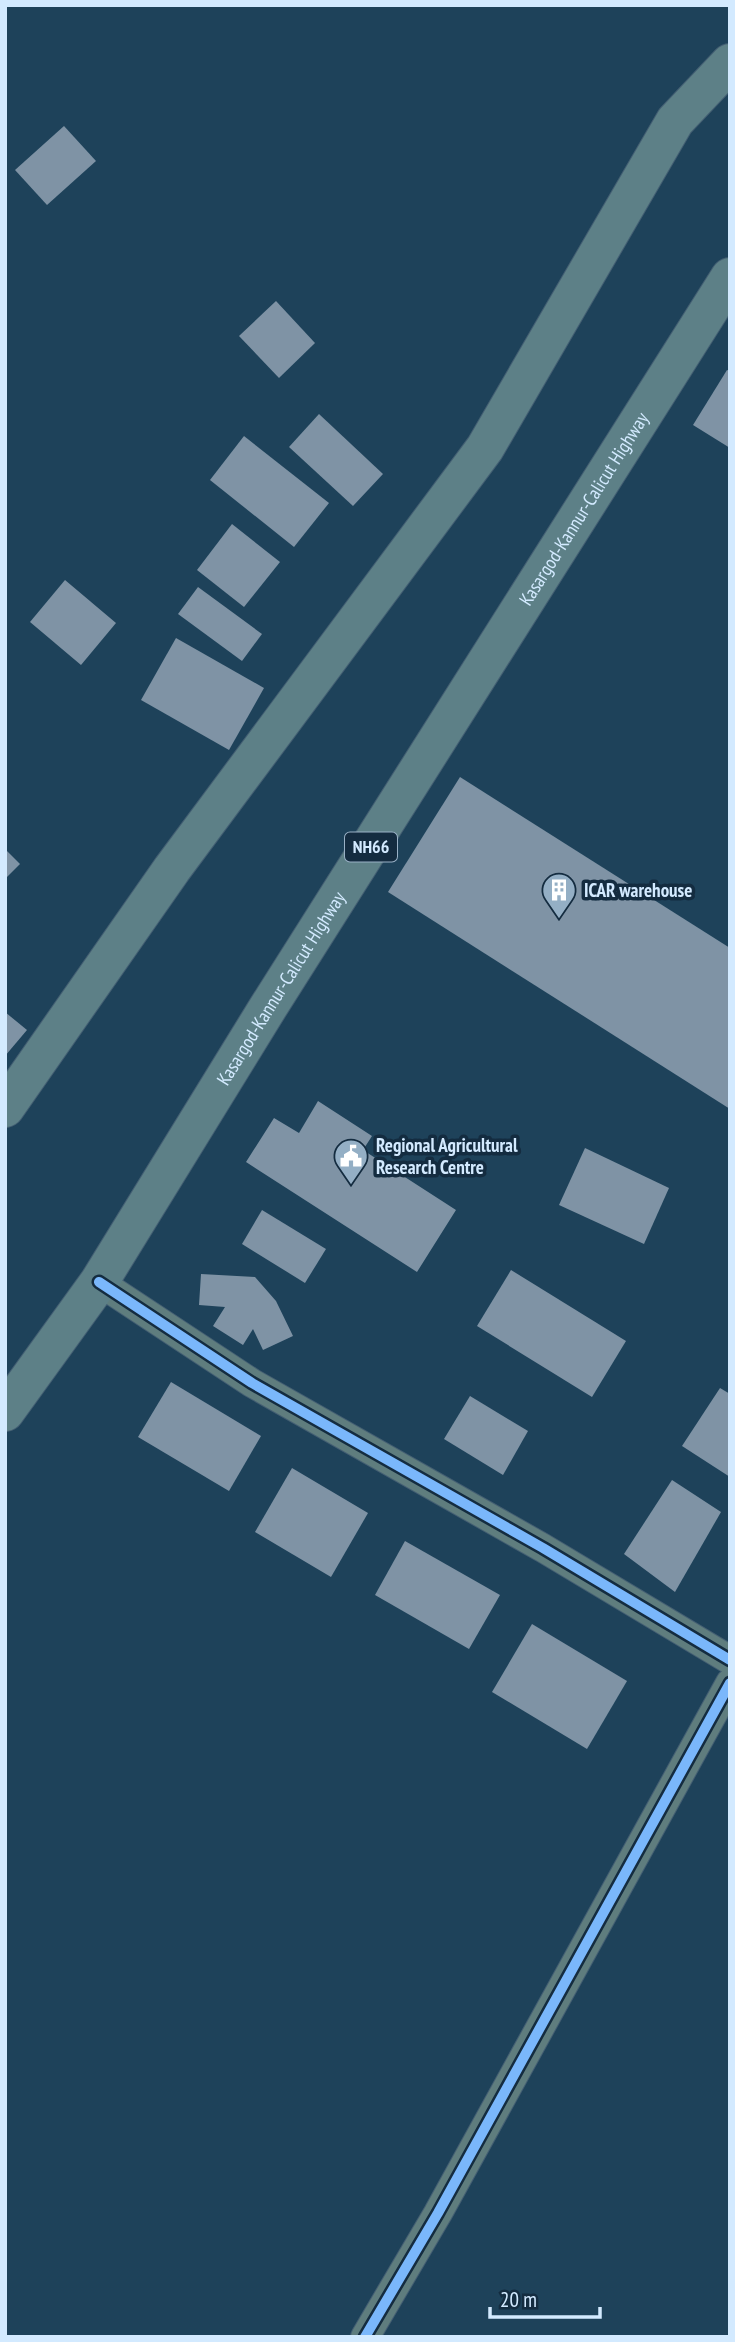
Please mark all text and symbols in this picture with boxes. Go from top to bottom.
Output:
street label: Kasargod-Kannur-Calicut Highway [513,407,654,610]
road number: NH66 [345,832,397,862]
building icon: ICAR warehouse [540,871,578,920]
place label: ICAR warehouse [584,878,692,902]
street label: Kasargod-Kannur-Calicut Highway [211,886,351,1089]
place label: Regional Agricultural Research Centre [376,1133,518,1179]
public building icon: Regional Agricultural Research Centre [332,1137,370,1186]
scale bar [490,2276,600,2320]
text: 20 m [500,2286,537,2313]

